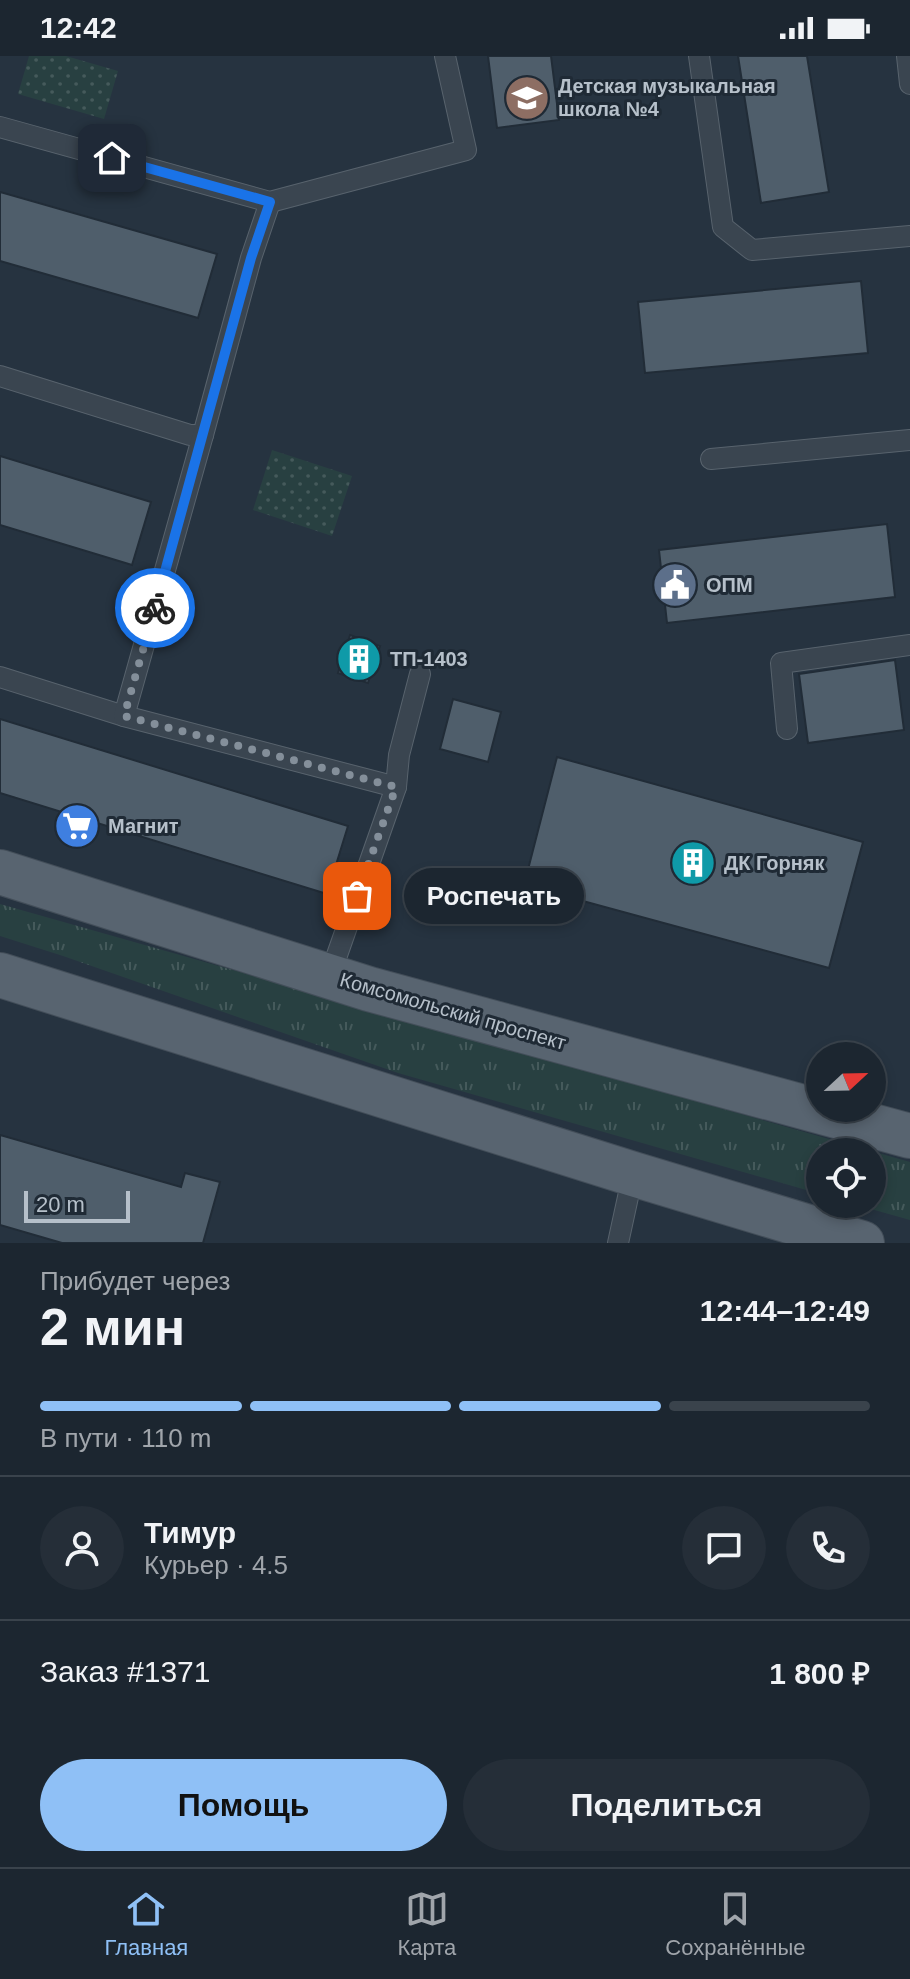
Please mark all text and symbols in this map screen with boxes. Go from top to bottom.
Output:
text: 12:42 [40,11,117,44]
school or university icon: Детская музыкальная школа №4 [503,74,551,122]
place label: Детская музыкальная школа №4 [558,75,776,120]
pin [78,124,146,192]
icon: home [90,136,134,180]
public building icon: ОПМ [651,561,699,609]
courier [115,568,195,648]
place label: ОПМ [706,574,753,596]
icon: bike [133,586,177,630]
building icon: ТП-1403 [335,635,383,683]
place label: ТП-1403 [390,648,468,670]
supermarket icon: Магнит [53,802,101,850]
place label: Магнит [108,815,179,837]
building icon: ДК Горняк [669,839,717,887]
place label: ДК Горняк [724,852,826,874]
pin [323,862,391,930]
callout: Роспечать [405,868,585,924]
icon: bag [335,874,379,918]
text: Роспечать [427,881,561,911]
street label: Комсомольский проспект [337,968,569,1054]
north arrow [806,1042,886,1122]
map controls [806,1042,886,1218]
button: locate [806,1138,886,1218]
scale bar [24,1187,130,1223]
text: 20 m [36,1192,85,1217]
text: Прибудет через [40,1266,230,1296]
text: 12:44–12:49 [700,1294,870,1327]
text: 2 мин [40,1298,185,1356]
text: В пути · 110 m [40,1423,212,1453]
button: person [40,1506,124,1590]
button: chat [682,1506,766,1590]
button: phone [786,1506,870,1590]
text: Тимур [144,1516,236,1549]
text: Курьер · 4.5 [144,1550,288,1580]
text: Заказ #1371 [40,1655,210,1688]
text: 1 800 ₽ [769,1657,870,1690]
button: Помощь [40,1759,447,1851]
button: Поделиться [463,1759,870,1851]
tab: Главная [105,1887,188,1961]
tab: Карта [397,1887,456,1961]
tab: Сохранённые [665,1887,805,1961]

